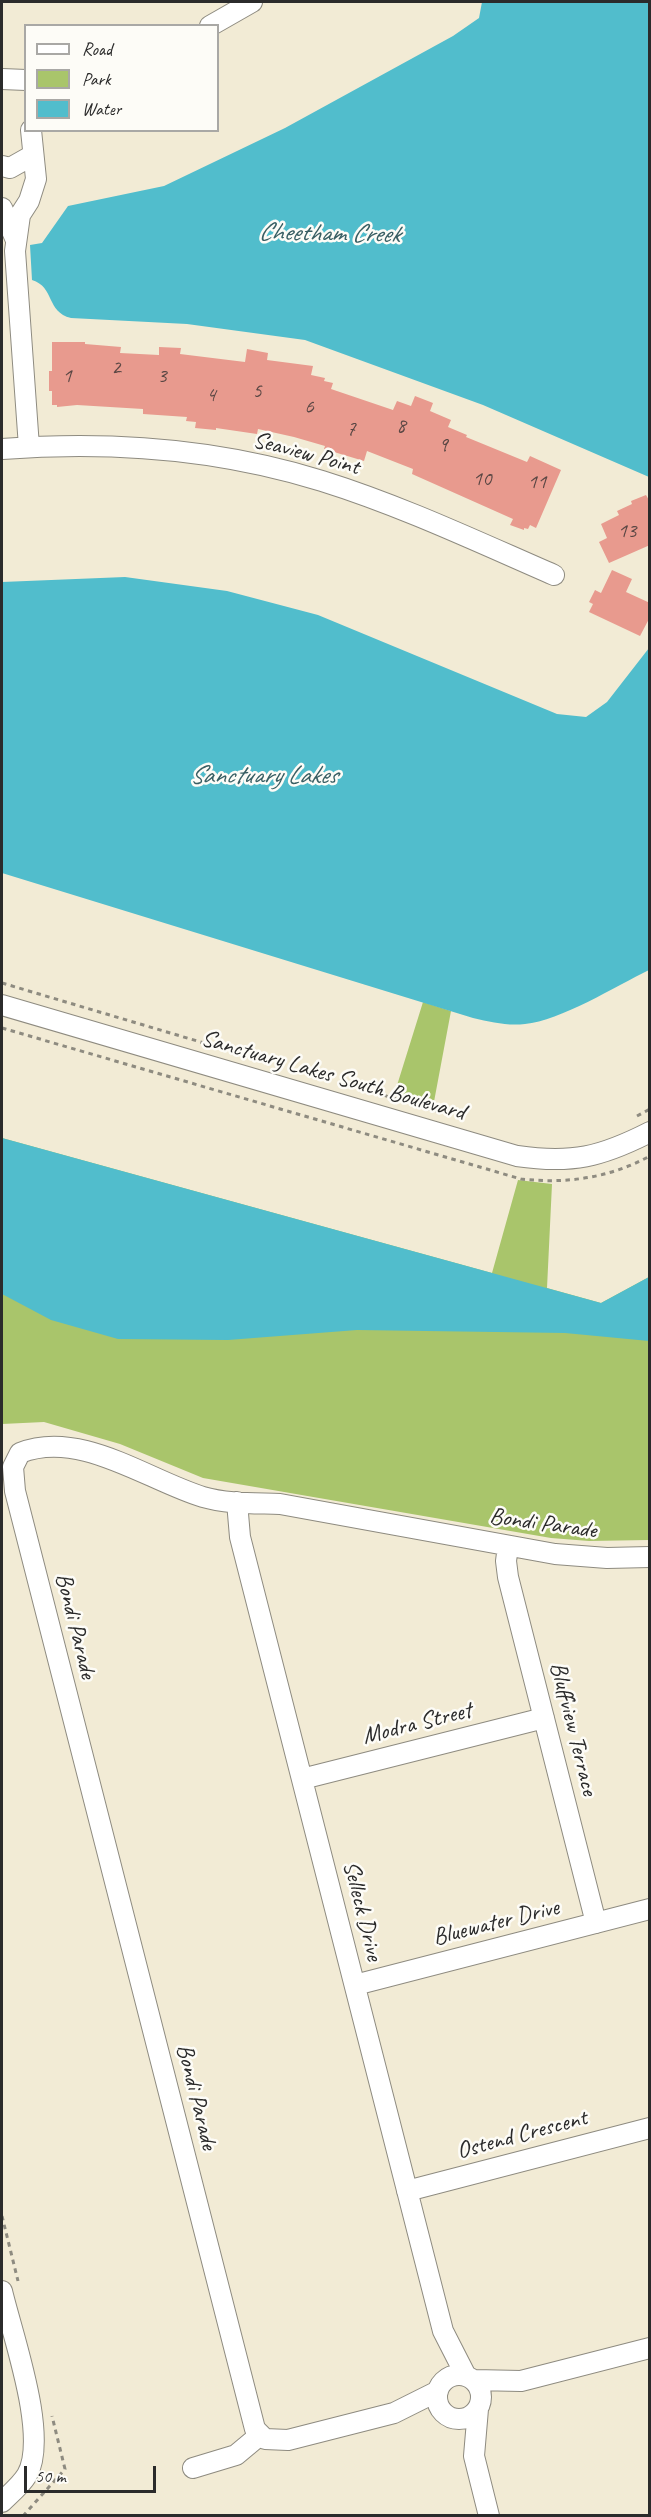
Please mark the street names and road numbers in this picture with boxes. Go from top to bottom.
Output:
street label: Seaview Point [250,426,362,482]
street label: Sanctuary Lakes South Boulevard [198,1024,468,1128]
street label: Bondi Parade [488,1502,598,1546]
street label: Bondi Parade [48,1570,102,1682]
street label: Bluffview Terrace [543,1659,603,1799]
street label: Modra Street [359,1697,475,1751]
street label: Selleck Drive [336,1858,388,1964]
street label: Bluewater Drive [430,1893,562,1953]
street label: Bondi Parade [169,2041,223,2153]
street label: Ostend Crescent [454,2104,590,2166]

